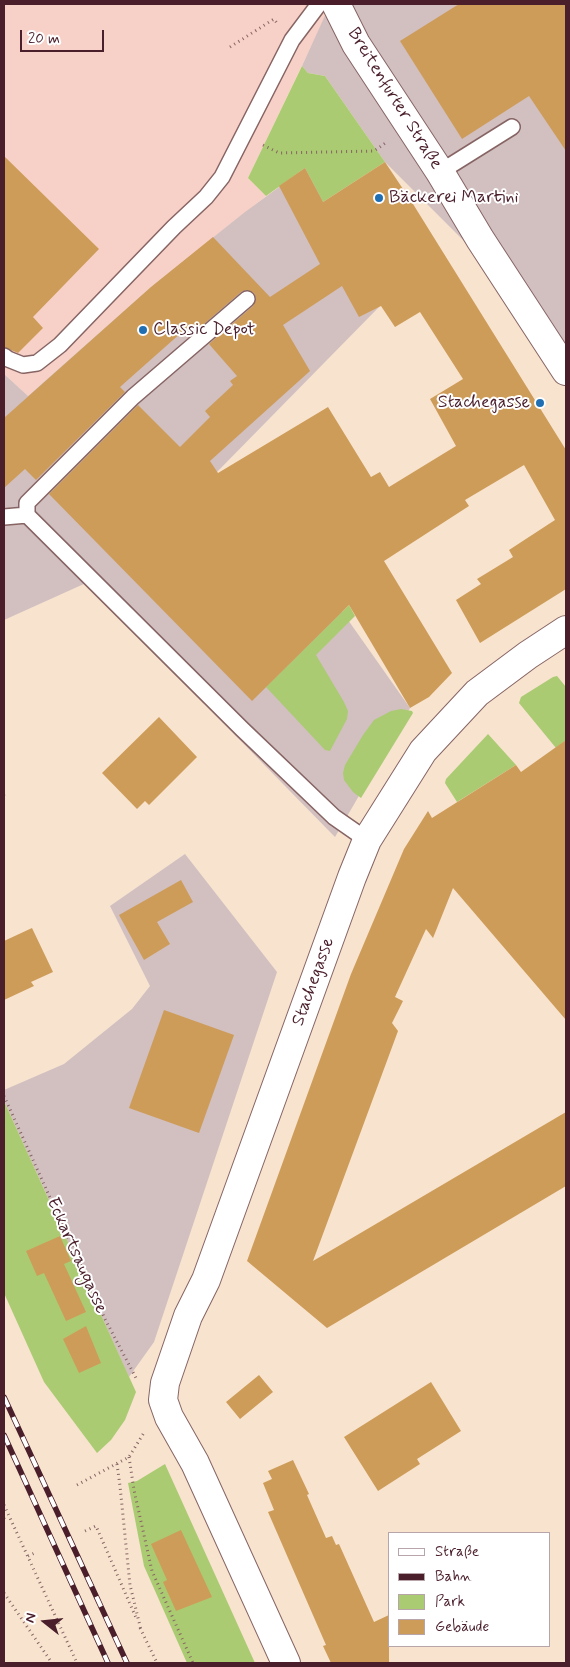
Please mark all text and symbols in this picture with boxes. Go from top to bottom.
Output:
scale bar [22,20,106,52]
street label: Breitenfurter Straße [342,24,446,174]
text: 20 m [28,29,60,49]
place label: Bäckerei Martini [389,187,519,209]
marker: Bäckerei Martini [373,192,385,204]
place label: Classic Depot [153,319,255,341]
marker: Classic Depot [137,324,149,336]
place label: Stachegasse [438,392,530,414]
marker: Stachegasse [534,397,546,409]
street label: Stachegasse [288,935,340,1029]
street label: Eckartsaugasse [41,1195,111,1317]
legend [388,1532,550,1647]
text: Straße [435,1542,479,1562]
text: Bahn [435,1567,472,1587]
text: Park [435,1592,465,1612]
north arrow [20,1597,70,1647]
text: N [21,1611,41,1625]
text: Gebäude [435,1617,489,1637]

